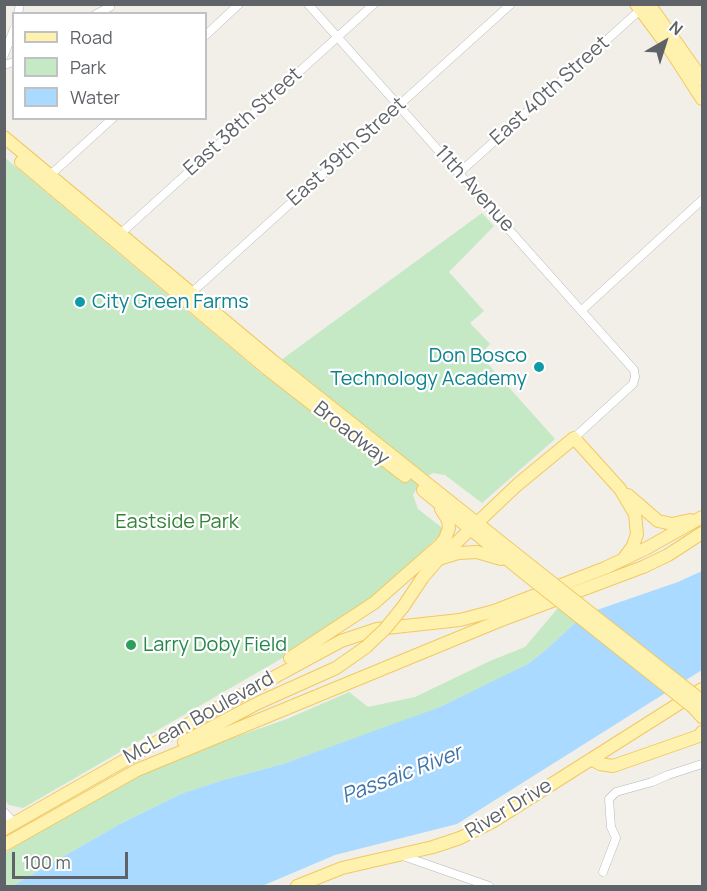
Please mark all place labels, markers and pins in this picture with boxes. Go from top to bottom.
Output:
place label: City Green Farms [92,290,249,314]
marker: City Green Farms [73,295,87,309]
place label: Don Bosco Technology Academy [330,344,527,391]
marker: Don Bosco Technology Academy [532,360,546,374]
place label: Larry Doby Field [143,633,287,657]
marker: Larry Doby Field [124,638,138,652]

